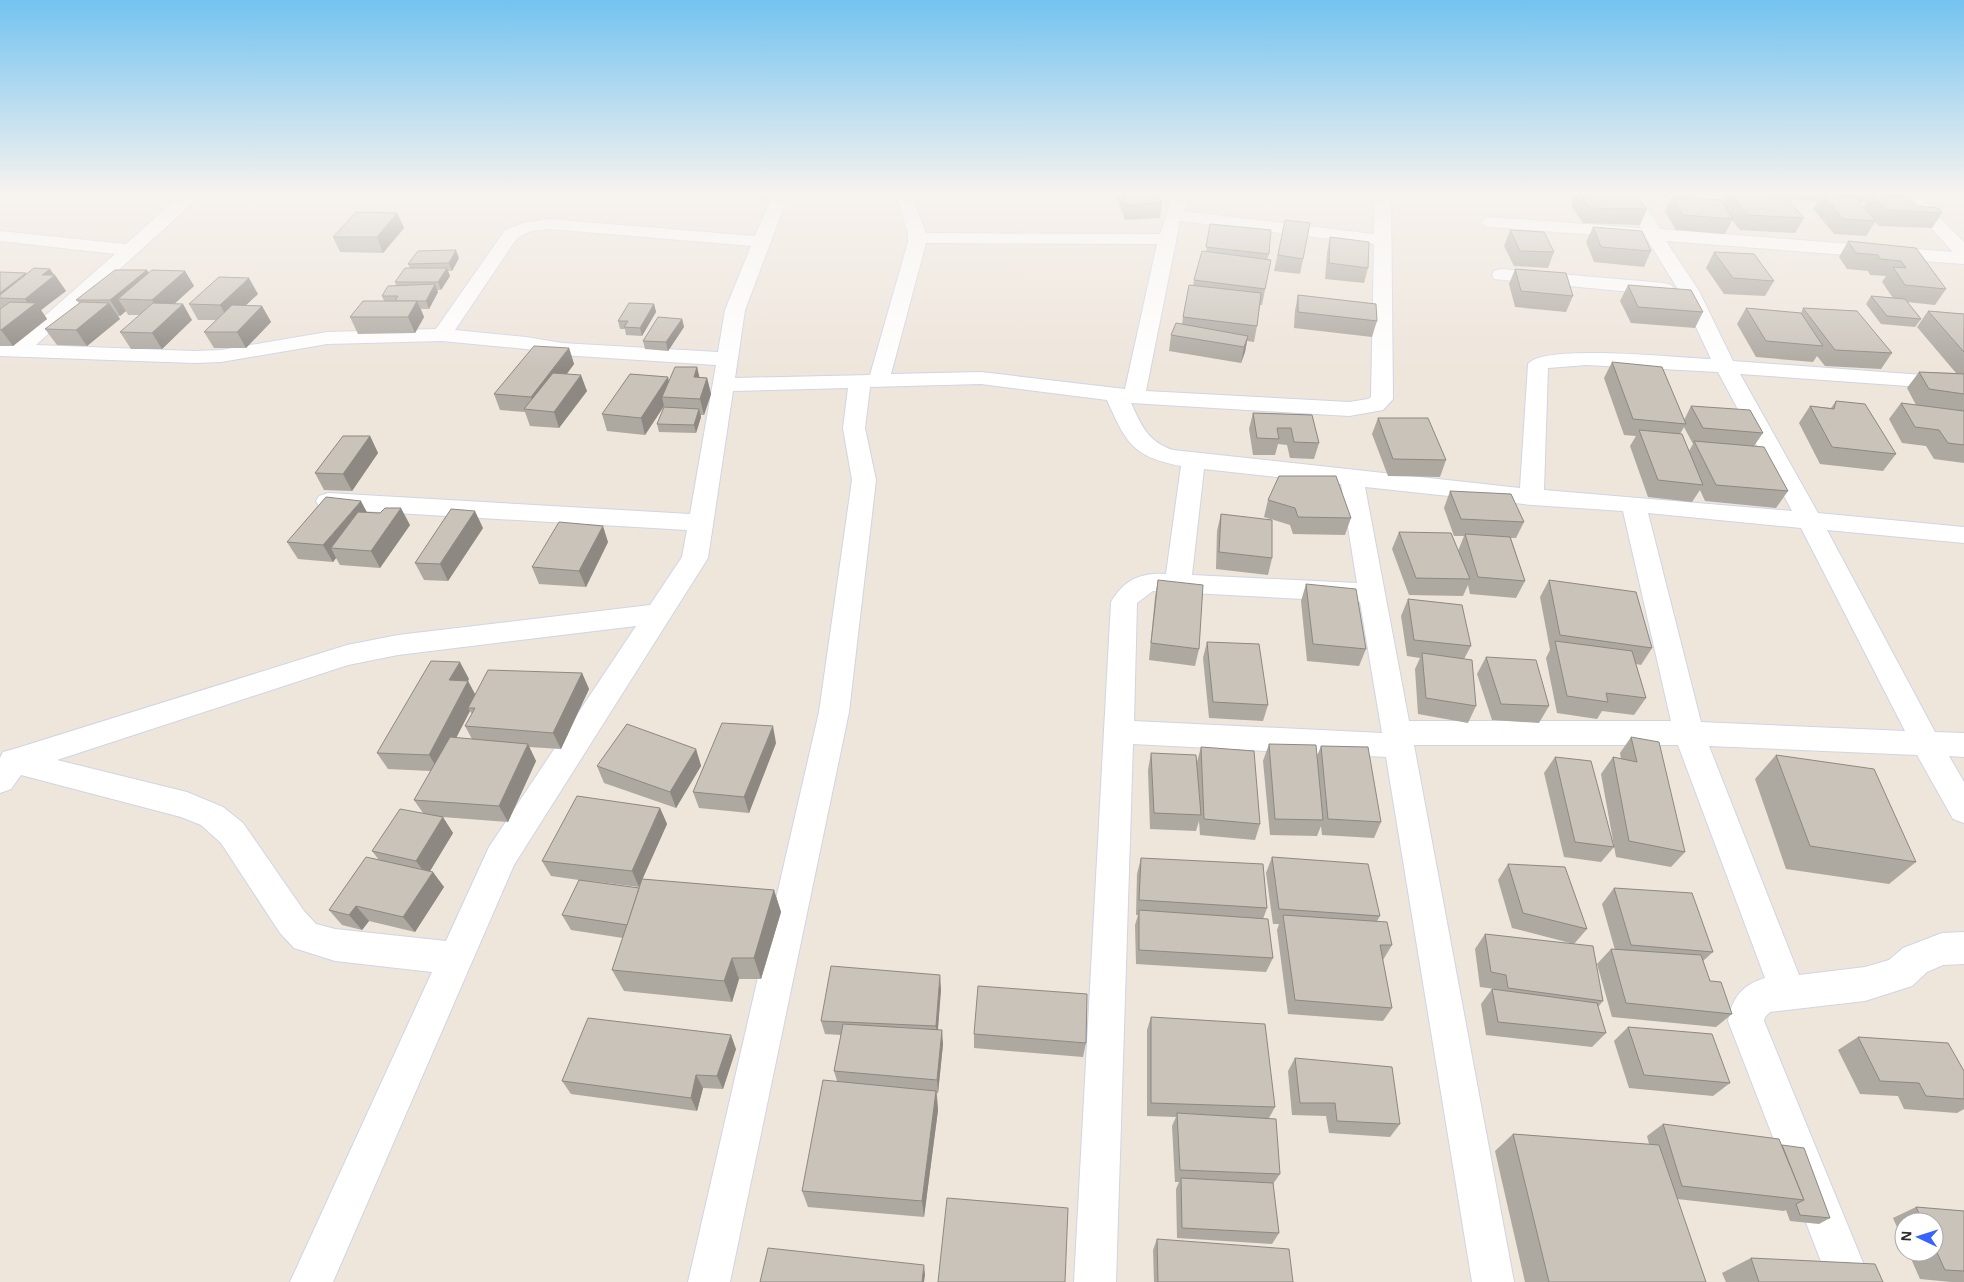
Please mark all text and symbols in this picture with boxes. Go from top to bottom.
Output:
north arrow [1894,1212,1944,1262]
text: N [1898,1230,1914,1242]

